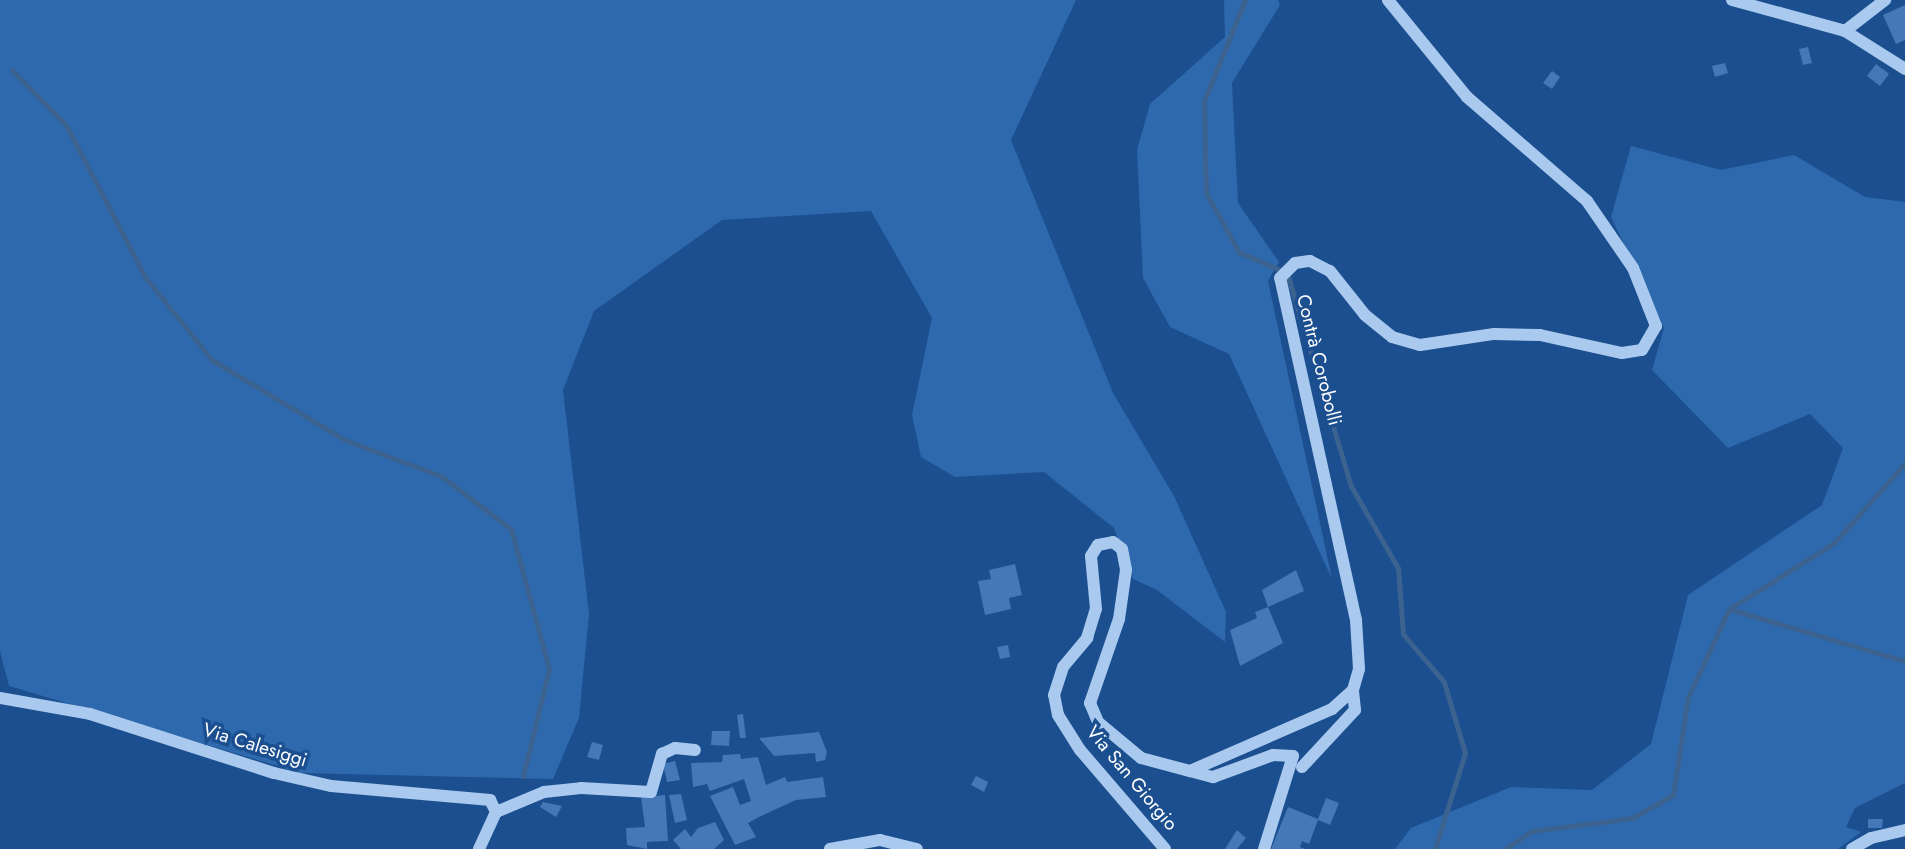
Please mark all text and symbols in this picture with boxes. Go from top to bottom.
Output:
street label: Contrà Corobolli [1292,292,1346,428]
street label: Via Calesiggi [200,718,310,772]
street label: Via San Giorgio [1081,721,1183,835]

